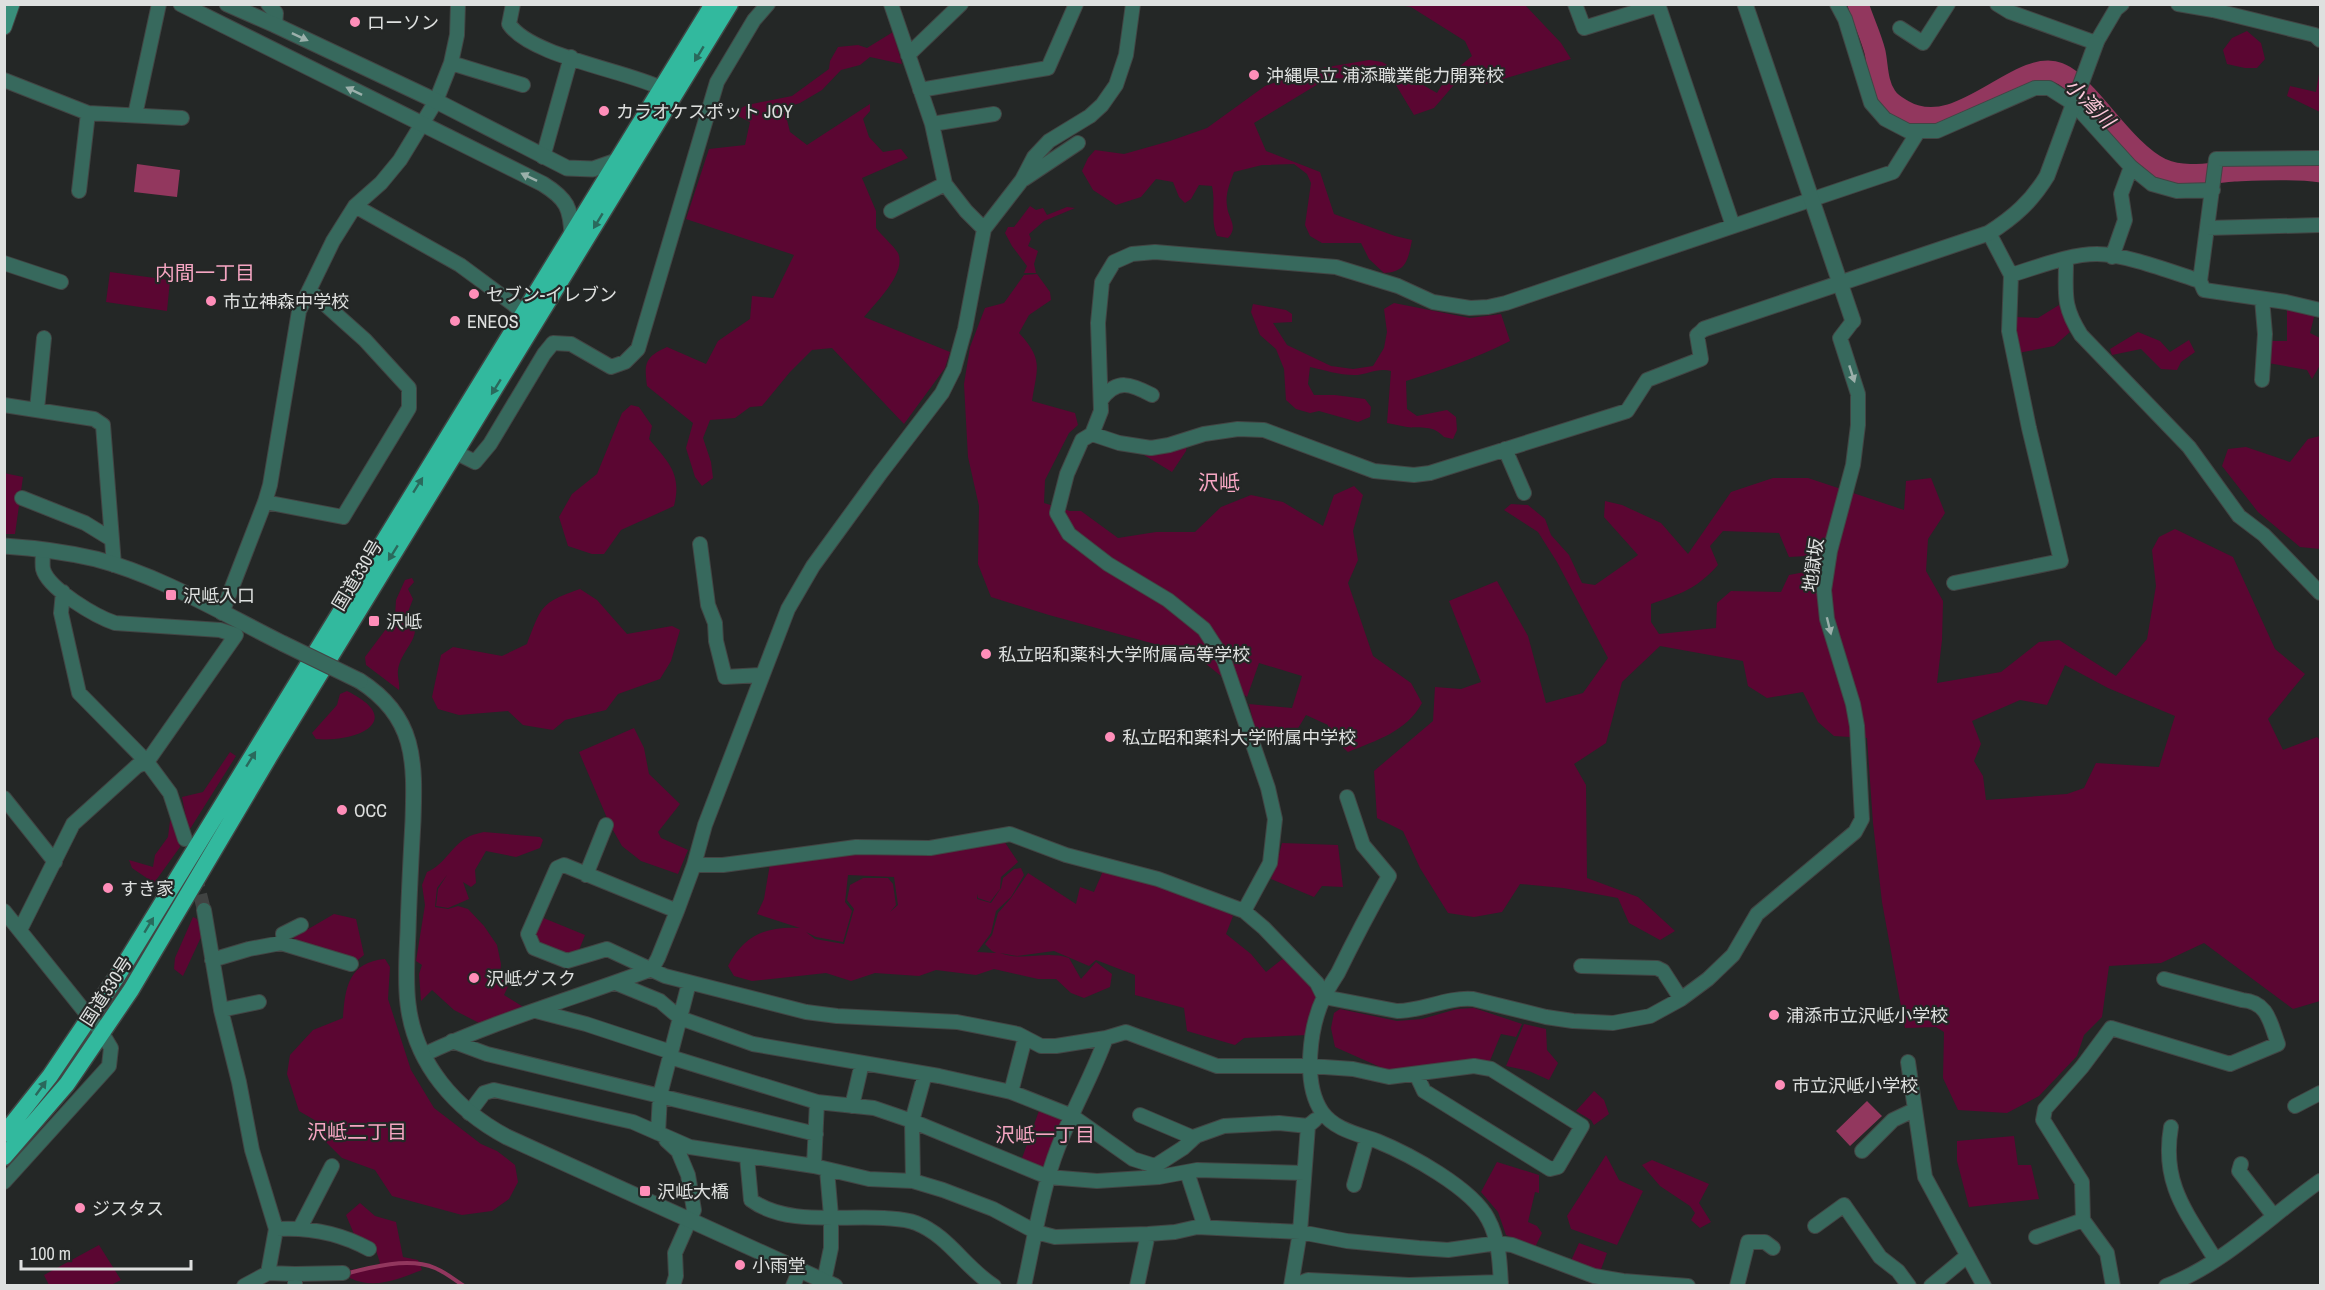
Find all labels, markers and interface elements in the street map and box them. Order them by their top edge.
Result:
place label: ローソン [367,10,439,35]
marker: ローソン [348,15,362,29]
one-way arrow [291,32,308,41]
one-way arrow [694,46,704,63]
place label: 沖縄県立 浦添職業能力開発校 [1266,63,1504,88]
marker: 沖縄県立 浦添職業能力開発校 [1247,68,1261,82]
water label: 小湾川 [2059,72,2122,135]
one-way arrow [346,87,363,96]
place label: カラオケスポット JOY [616,99,793,124]
marker: カラオケスポット JOY [597,104,611,118]
one-way arrow [521,172,538,182]
one-way arrow [593,213,603,230]
district label: 内間一丁目 [155,259,255,286]
place label: セブン-イレブン [486,282,617,307]
marker: セブン-イレブン [467,287,481,301]
place label: 市立神森中学校 [223,289,349,314]
marker: 市立神森中学校 [204,294,218,308]
place label: ENEOS [467,309,519,334]
marker: ENEOS [448,314,462,328]
one-way arrow [1848,365,1857,383]
one-way arrow [490,379,501,395]
district label: 沢岻 [1198,468,1240,497]
one-way arrow [412,477,423,493]
street label: 国道330号 [326,535,388,615]
street label: 地獄坂 [1797,537,1829,593]
one-way arrow [387,545,398,561]
place label: 沢岻入口 [183,583,255,608]
marker: 沢岻入口 [164,588,178,602]
place label: 沢岻 [386,609,422,634]
marker: 沢岻 [367,614,381,628]
one-way arrow [1825,617,1835,636]
place label: 私立昭和薬科大学附属高等学校 [998,642,1250,667]
marker: 私立昭和薬科大学附属高等学校 [979,647,993,661]
place label: 私立昭和薬科大学附属中学校 [1122,725,1356,750]
marker: 私立昭和薬科大学附属中学校 [1103,730,1117,744]
one-way arrow [245,751,256,767]
place label: OCC [354,798,387,823]
marker: OCC [335,803,349,817]
place label: すき家 [120,876,174,901]
marker: すき家 [101,881,115,895]
one-way arrow [143,917,154,933]
street label: 国道330号 [74,951,138,1031]
place label: 沢岻グスク [486,966,576,991]
marker: 沢岻グスク [467,971,481,985]
place label: 浦添市立沢岻小学校 [1786,1003,1948,1028]
marker: 浦添市立沢岻小学校 [1767,1008,1781,1022]
place label: 市立沢岻小学校 [1792,1073,1918,1098]
marker: 市立沢岻小学校 [1773,1078,1787,1092]
one-way arrow [35,1080,47,1096]
district label: 沢岻二丁目 [307,1118,407,1145]
district label: 沢岻一丁目 [995,1121,1095,1148]
place label: 沢岻大橋 [657,1179,729,1204]
marker: 沢岻大橋 [638,1184,652,1198]
place label: ジスタス [92,1196,164,1221]
marker: ジスタス [73,1201,87,1215]
scale bar [21,1233,190,1271]
text: 100 m [30,1241,71,1266]
place label: 小雨堂 [752,1253,806,1278]
marker: 小雨堂 [733,1258,747,1272]

